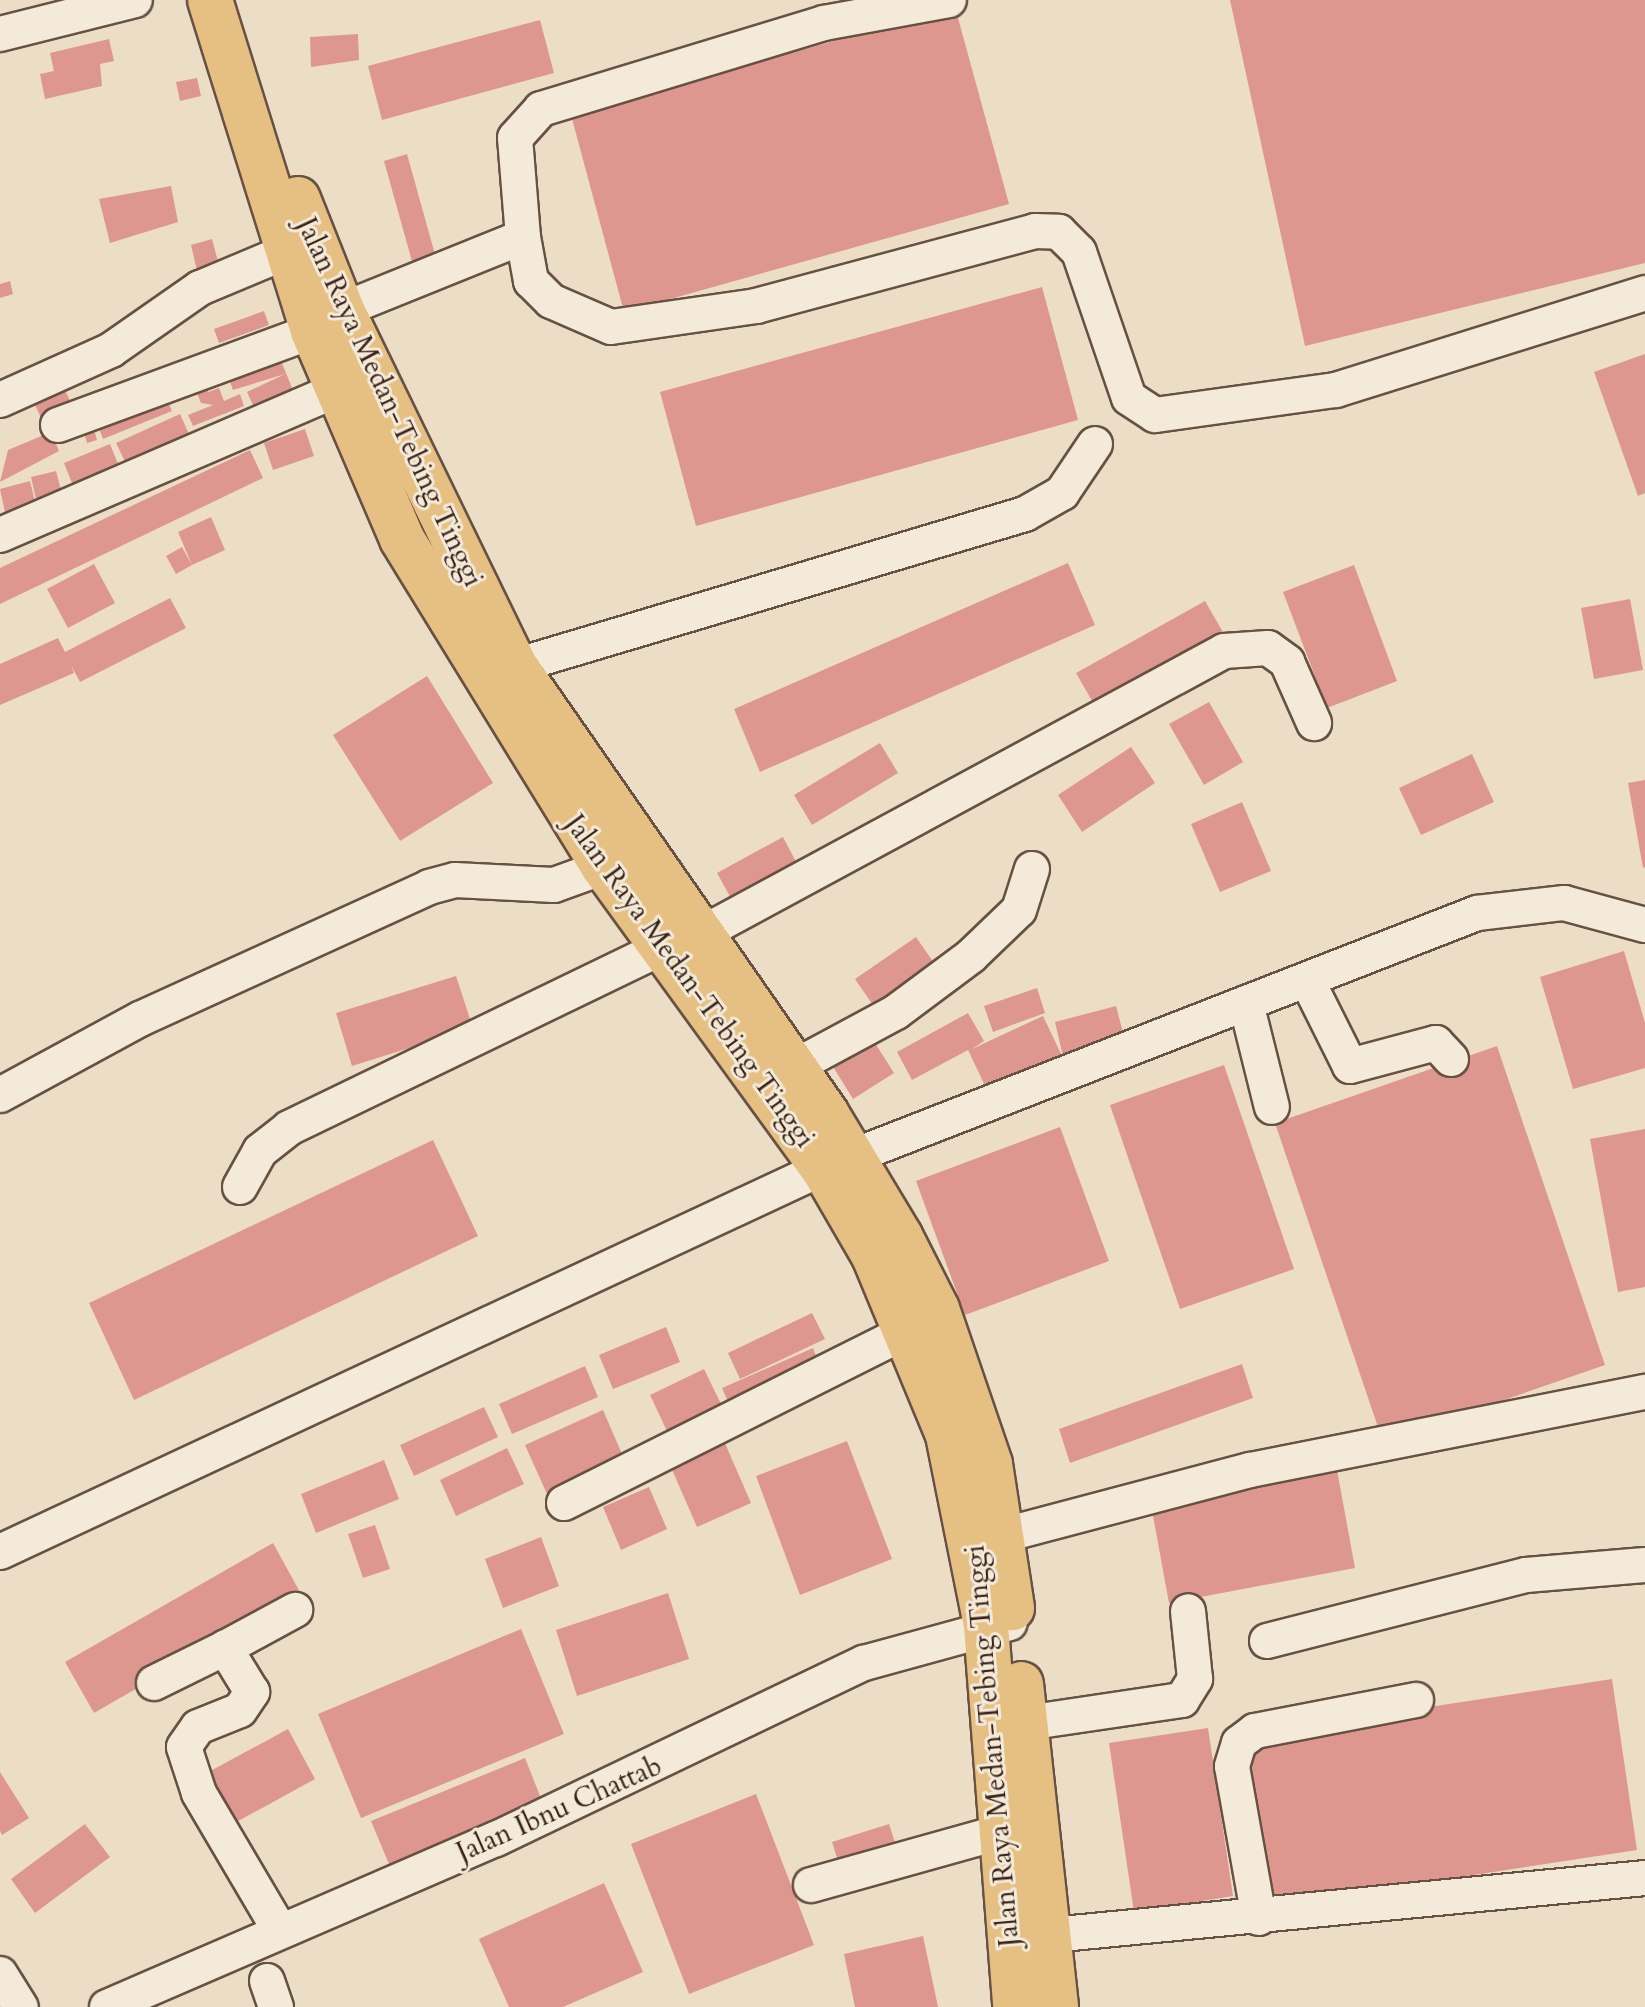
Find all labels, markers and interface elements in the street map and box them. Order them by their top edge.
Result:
street label: Jalan Raya Medan-Tebing Tinggi [290,212,490,592]
street label: Jalan Raya Medan-Tebing Tinggi [558,808,822,1154]
street label: Jalan Raya Medan-Tebing Tinggi [958,1544,1026,1948]
street label: Jalan Ibnu Chattab [451,1749,667,1869]

